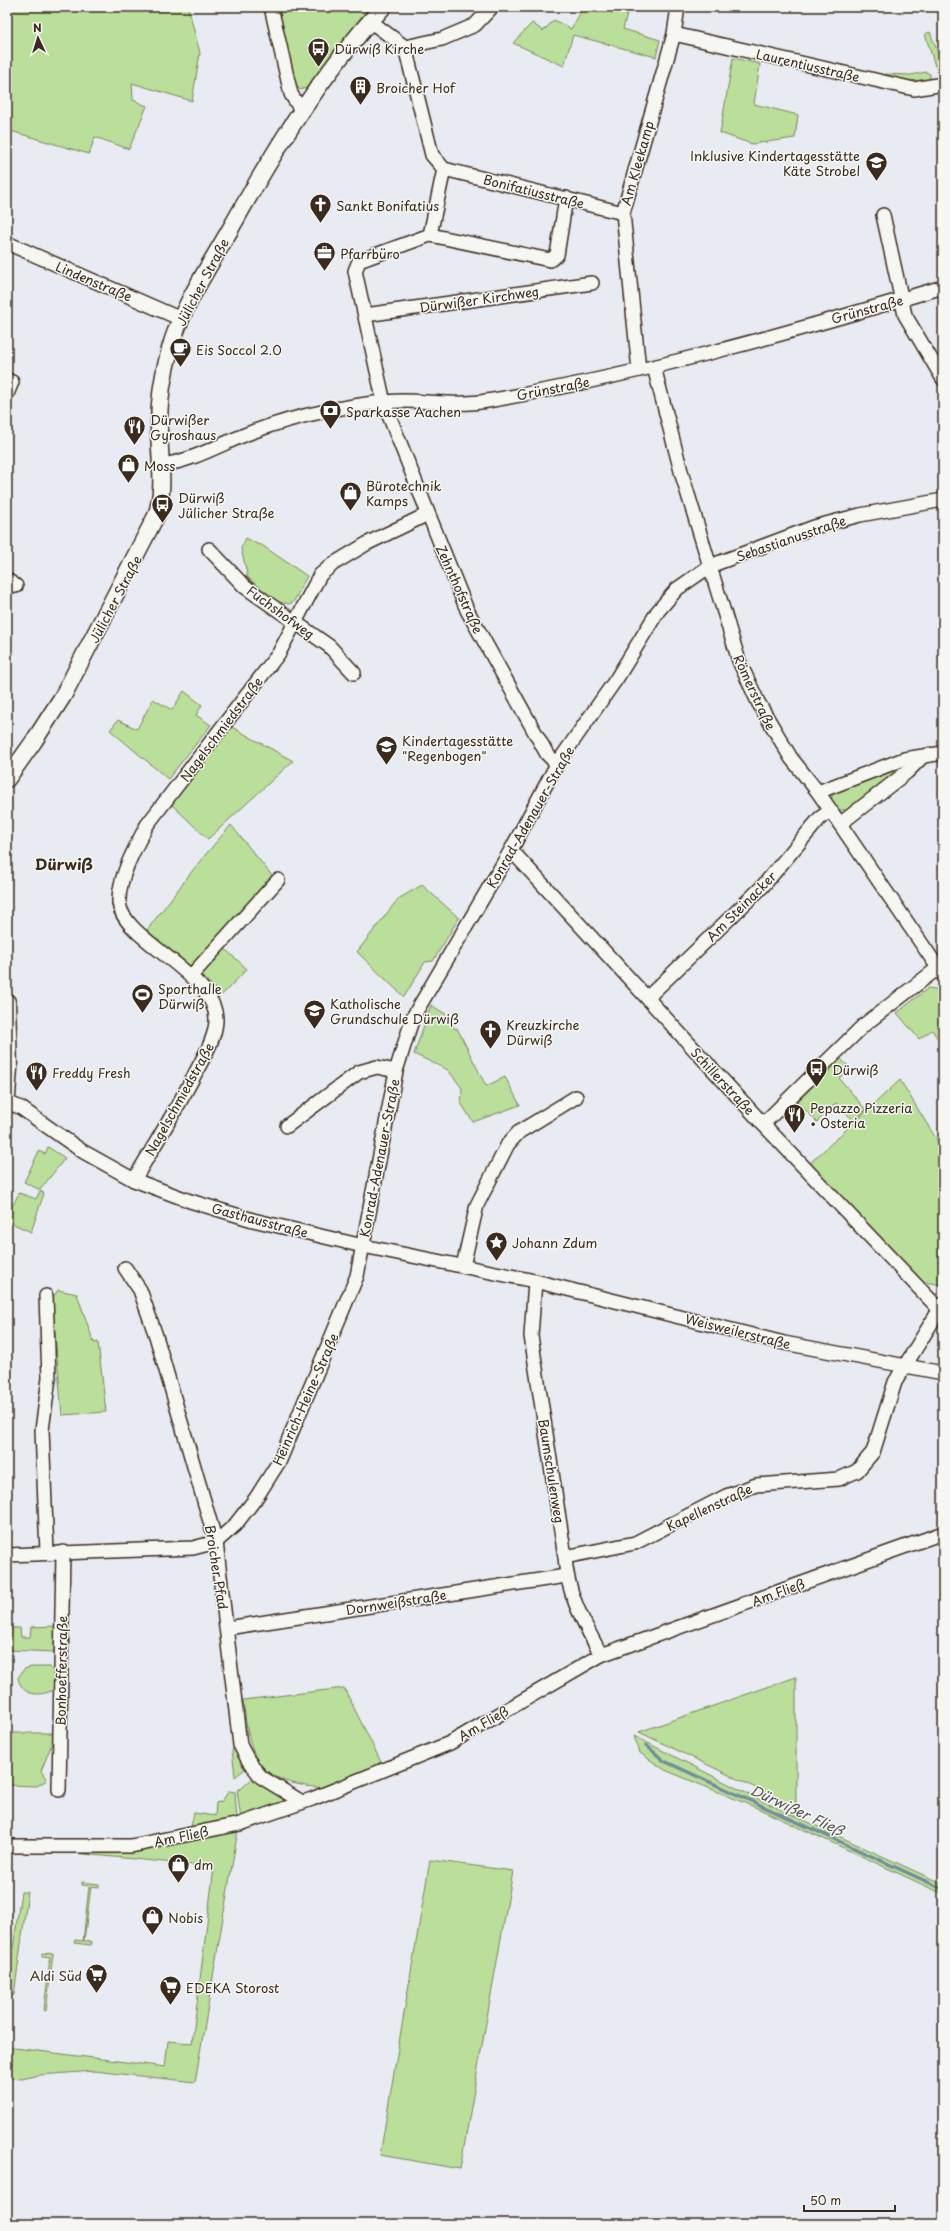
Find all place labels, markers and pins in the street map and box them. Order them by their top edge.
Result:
bus stop icon: Dürwiß Kirche [305,35,331,68]
place label: Dürwiß Kirche [334,39,424,58]
building icon: Broicher Hof [347,74,373,107]
place label: Broicher Hof [376,78,456,97]
place label: Inklusive Kindertagesstätte Käte Strobel [690,146,860,180]
school or university icon: Inklusive Kindertagesstätte Käte Strobel [863,149,889,182]
church icon: Sankt Bonifatius [307,192,333,225]
place label: Sankt Bonifatius [336,196,439,215]
office icon: Pfarrbüro [312,240,338,273]
place label: Pfarrbüro [340,244,400,263]
cafe icon: Eis Soccol 2.0 [167,336,193,369]
place label: Eis Soccol 2.0 [196,340,282,359]
bank icon: Sparkasse Aachen [317,398,343,431]
place label: Sparkasse Aachen [346,402,461,421]
place label: Dürwißer Gyroshaus [150,410,216,444]
restaurant icon: Dürwißer Gyroshaus [122,413,148,446]
shop icon: Moss [116,452,142,485]
place label: Moss [144,456,175,475]
place label: Bürotechnik Kamps [366,476,442,510]
shop icon: Bürotechnik Kamps [338,479,364,512]
place label: Dürwiß Jülicher Straße [178,488,275,522]
bus stop icon: Dürwiß Jülicher Straße [150,491,176,524]
place label: Kindertagesstätte "Regenbogen" [402,731,513,765]
school or university icon: Kindertagesstätte "Regenbogen" [374,734,400,767]
place label: Sporthalle Dürwiß [158,979,222,1013]
sports icon: Sporthalle Dürwiß [130,982,156,1015]
place label: Katholische Grundschule Dürwiß [330,994,459,1028]
school or university icon: Katholische Grundschule Dürwiß [301,997,327,1030]
place label: Kreuzkirche Dürwiß [506,1015,579,1049]
church icon: Kreuzkirche Dürwiß [477,1018,503,1051]
bus stop icon: Dürwiß [804,1056,830,1089]
restaurant icon: Freddy Fresh [23,1059,49,1092]
place label: Dürwiß [832,1060,879,1079]
place label: Freddy Fresh [52,1063,131,1082]
place label: Pepazzo Pizzeria • Osteria [810,1098,913,1132]
restaurant icon: Pepazzo Pizzeria • Osteria [782,1101,808,1134]
place icon: Johann Zdum [483,1229,509,1262]
place label: Johann Zdum [512,1233,597,1252]
shop icon: dm [166,1851,192,1884]
place label: dm [194,1855,213,1874]
shop icon: Nobis [139,1904,165,1937]
place label: Nobis [168,1908,203,1927]
supermarket icon: Aldi Süd [84,1962,110,1995]
place label: Aldi Süd [30,1966,82,1985]
supermarket icon: EDEKA Storost [157,1974,183,2007]
place label: EDEKA Storost [186,1978,279,1997]

